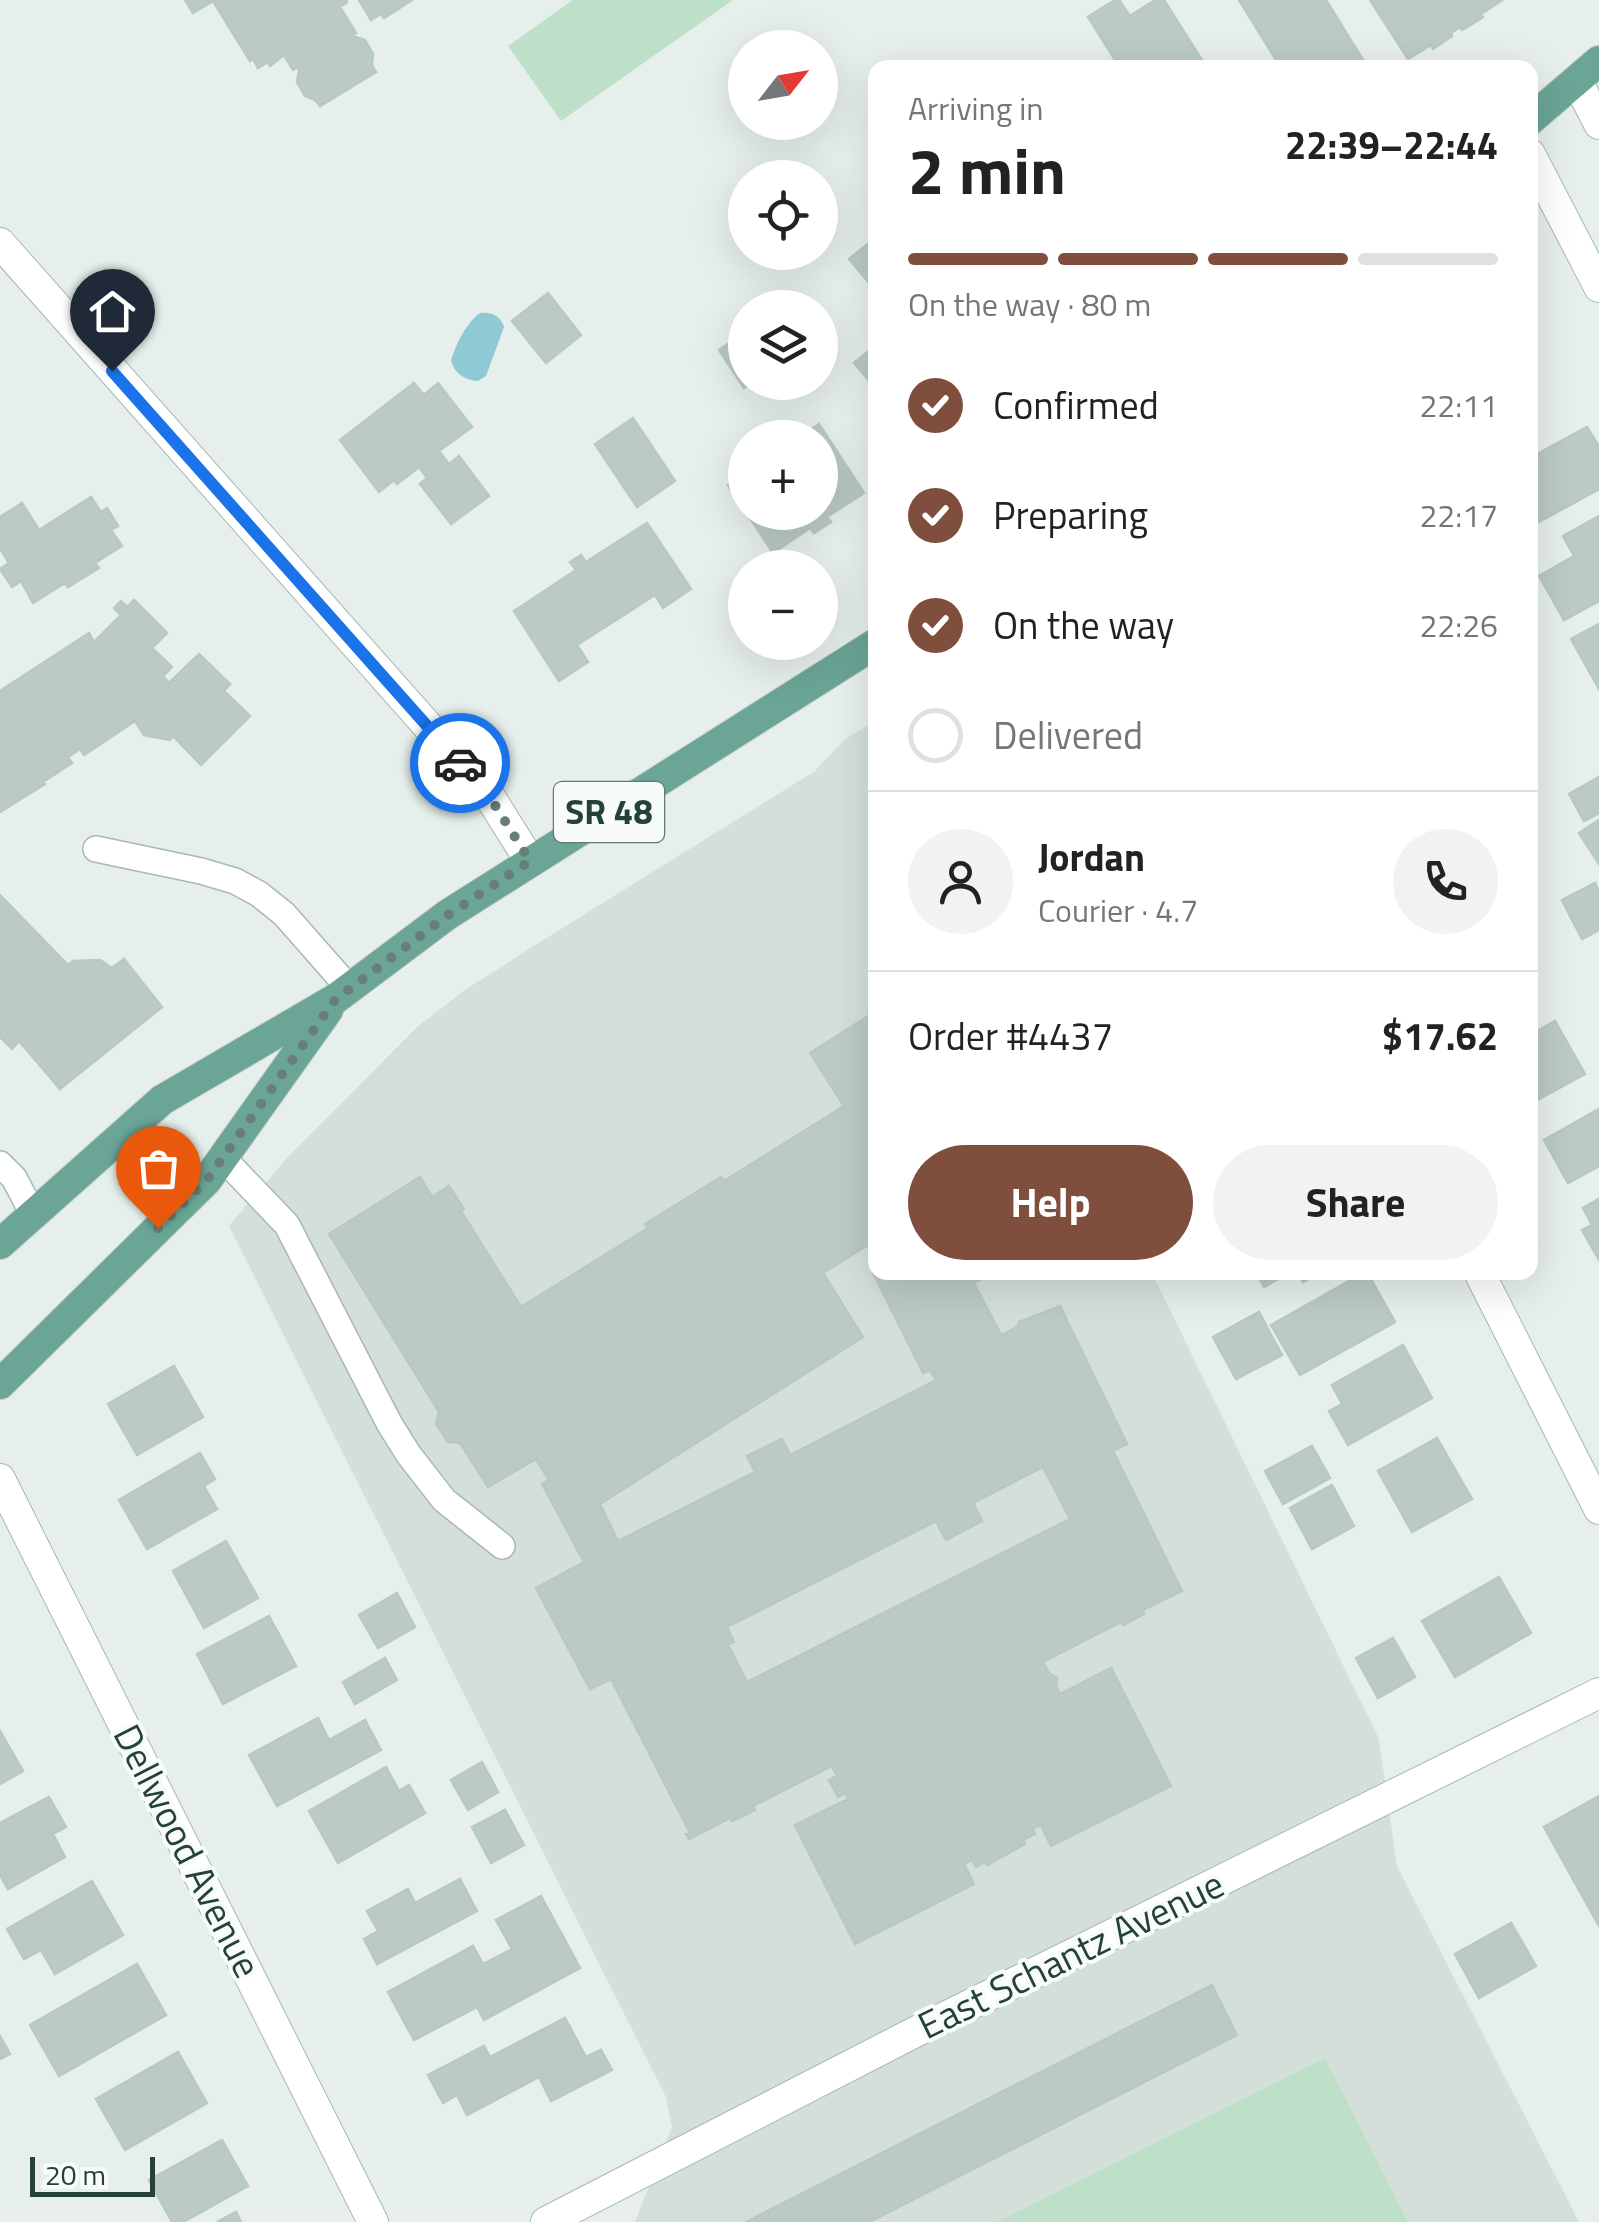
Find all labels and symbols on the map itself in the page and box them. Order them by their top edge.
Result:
north arrow [728,30,838,140]
pin [70,269,155,372]
courier [410,713,510,813]
road number: SR 48 [554,782,664,842]
pin [116,1126,201,1229]
street label: Dellwood Avenue [99,1714,277,1987]
street label: East Schantz Avenue [908,1855,1233,2053]
scale bar [30,2152,155,2196]

